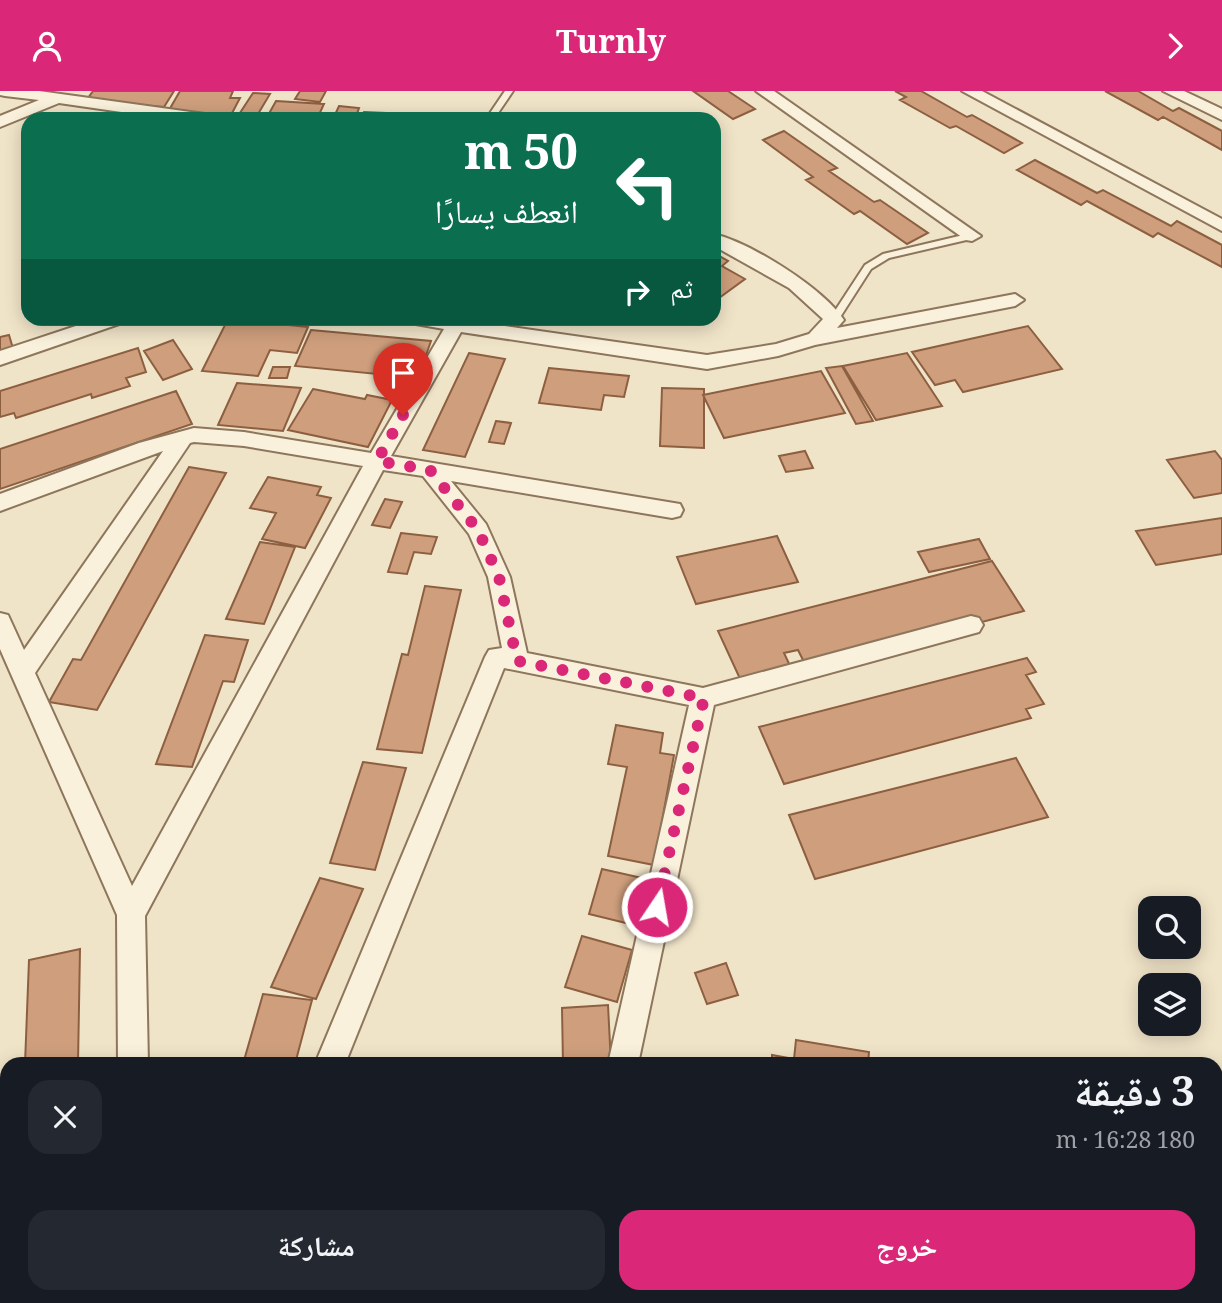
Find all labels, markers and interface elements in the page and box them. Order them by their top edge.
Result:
text: Turnly [556,19,666,73]
icon: person [28,27,66,65]
icon: forward [1156,27,1194,65]
text: 50 m [464,117,578,200]
icon: left [602,140,693,231]
text: انعطف يسارًا [435,189,578,243]
text: ثم [670,270,693,314]
icon: right [618,273,656,311]
pin [373,343,433,415]
icon: arrive [384,354,422,392]
position arrow [620,870,694,944]
map controls [1138,896,1201,1036]
button: search [1138,896,1201,959]
button: layers [1138,973,1201,1036]
text: 3 دقيقة [1074,1061,1195,1133]
button: close [28,1080,102,1154]
text: 180 m · 16:28 [1056,1123,1195,1163]
button: مشاركة [28,1210,605,1290]
button: خروج [619,1210,1195,1290]

